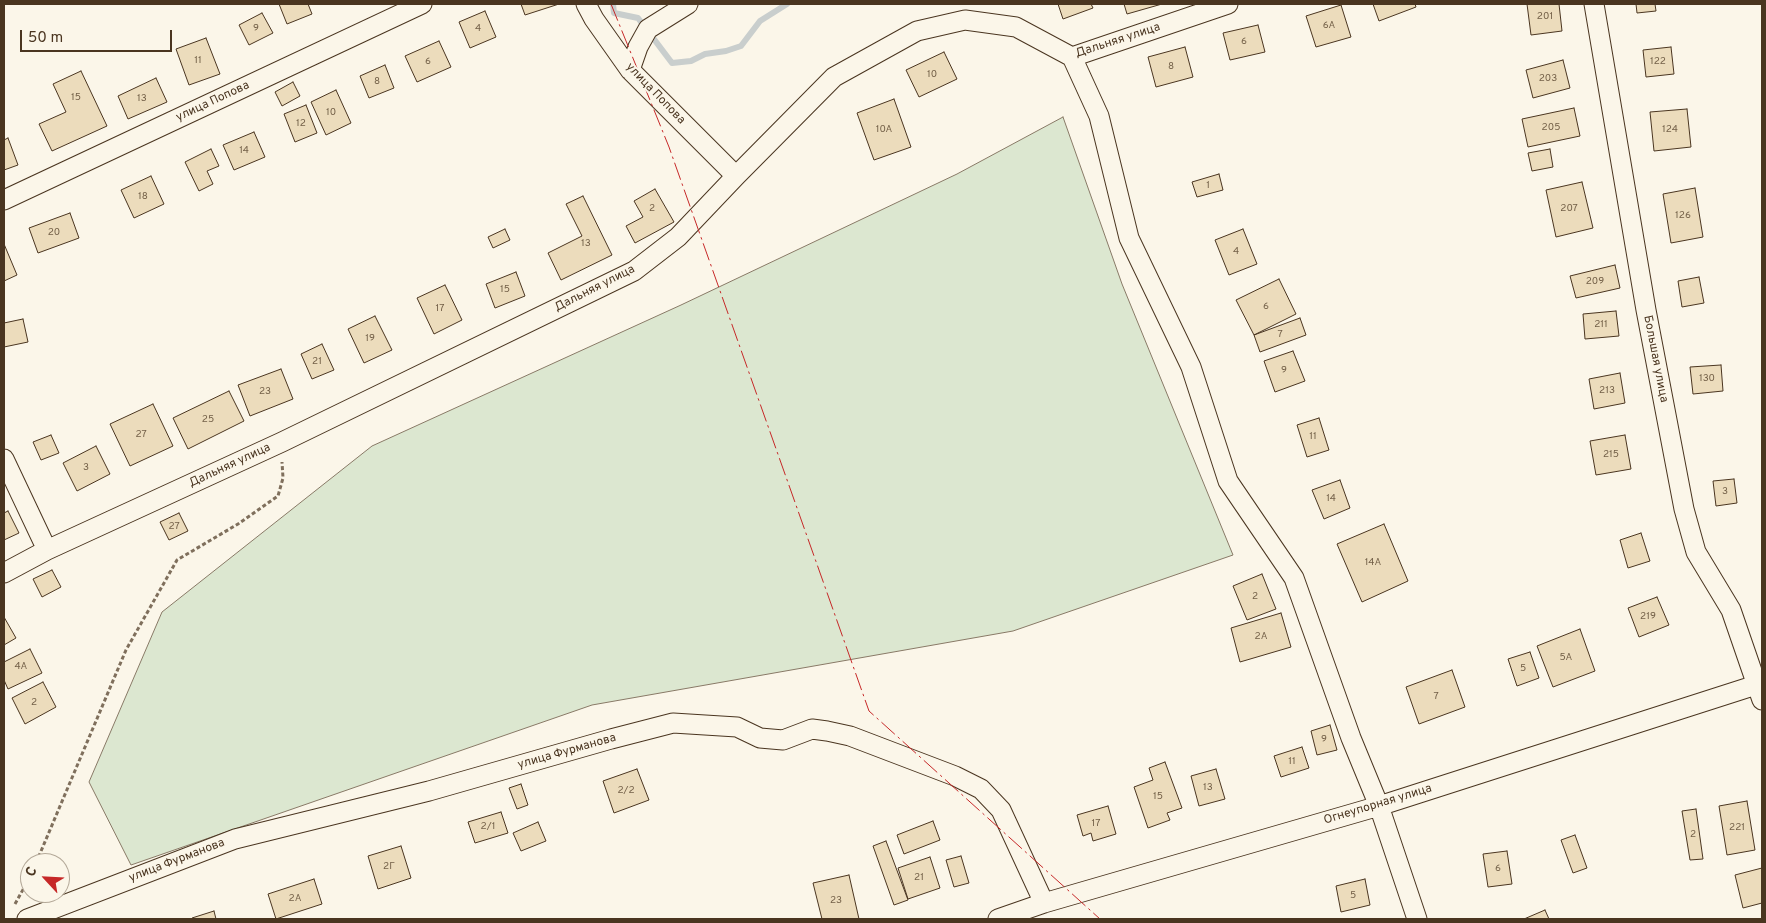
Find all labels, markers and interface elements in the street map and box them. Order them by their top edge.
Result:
house number: 201 [1537,11,1553,23]
scale bar [22,20,175,52]
house number: 6А [1323,20,1335,32]
street label: Дальняя улица [1074,21,1162,61]
house number: 9 [253,23,259,35]
house number: 4 [475,23,481,35]
text: 50 m [28,29,63,48]
house number: 6 [1241,36,1247,48]
house number: 11 [194,55,202,67]
house number: 6 [425,56,431,68]
house number: 122 [1650,56,1666,68]
street label: улица Попова [622,60,688,128]
house number: 8 [1168,61,1174,73]
house number: 10 [927,69,937,81]
house number: 203 [1539,73,1557,85]
house number: 8 [374,76,380,88]
street label: улица Попова [174,79,252,125]
house number: 15 [71,92,81,104]
house number: 13 [137,93,147,105]
house number: 10 [326,107,336,119]
house number: 12 [296,118,306,130]
house number: 205 [1542,122,1560,134]
house number: 10А [876,124,892,136]
house number: 124 [1662,124,1678,136]
house number: 14 [239,145,249,157]
house number: 1 [1206,180,1210,192]
house number: 18 [138,191,148,203]
house number: 2 [649,203,655,215]
house number: 207 [1560,203,1578,215]
house number: 126 [1675,210,1691,222]
house number: 20 [48,227,60,239]
house number: 13 [581,238,591,250]
house number: 4 [1233,246,1239,258]
street label: Дальняя улица [552,263,638,315]
house number: 209 [1586,276,1604,288]
house number: 15 [500,284,510,296]
house number: 6 [1263,301,1269,313]
house number: 17 [436,303,444,315]
street label: Большая улица [1639,314,1671,404]
house number: 211 [1594,319,1608,331]
house number: 7 [1277,329,1283,341]
house number: 19 [365,333,375,345]
house number: 21 [312,356,322,368]
house number: 9 [1281,365,1287,377]
house number: 130 [1699,373,1715,385]
house number: 213 [1599,385,1615,397]
house number: 23 [259,386,271,398]
house number: 25 [202,414,214,426]
house number: 27 [135,429,147,441]
house number: 11 [1309,431,1317,443]
street label: Дальняя улица [187,441,273,491]
house number: 215 [1603,449,1619,461]
house number: 3 [83,462,89,474]
house number: 3 [1722,486,1728,498]
house number: 14 [1326,493,1336,505]
house number: 27 [168,521,180,533]
house number: 14А [1365,557,1381,569]
house number: 2 [1252,591,1258,603]
house number: 219 [1640,611,1656,623]
house number: 2А [1255,631,1267,643]
house number: 5А [1560,652,1572,664]
house number: 4А [15,661,27,673]
house number: 5 [1520,663,1526,675]
house number: 7 [1433,691,1439,703]
house number: 2 [31,697,37,709]
street label: улица Фурманова [516,731,618,773]
house number: 9 [1321,734,1327,746]
house number: 11 [1288,756,1296,768]
house number: 13 [1203,782,1213,794]
street label: Огнеупорная улица [1322,782,1434,828]
house number: 2/2 [617,785,635,797]
house number: 15 [1153,791,1163,803]
house number: 17 [1092,818,1100,830]
house number: 2/1 [481,821,495,833]
house number: 221 [1729,822,1745,834]
house number: 2 [1690,829,1696,841]
street label: улица Фурманова [127,836,227,886]
north arrow [20,853,70,903]
house number: 2Г [383,861,395,873]
house number: 6 [1495,863,1501,875]
text: С [22,864,41,880]
house number: 21 [914,872,924,884]
house number: 5 [1350,890,1356,902]
house number: 2А [289,893,301,905]
house number: 23 [830,895,842,907]

